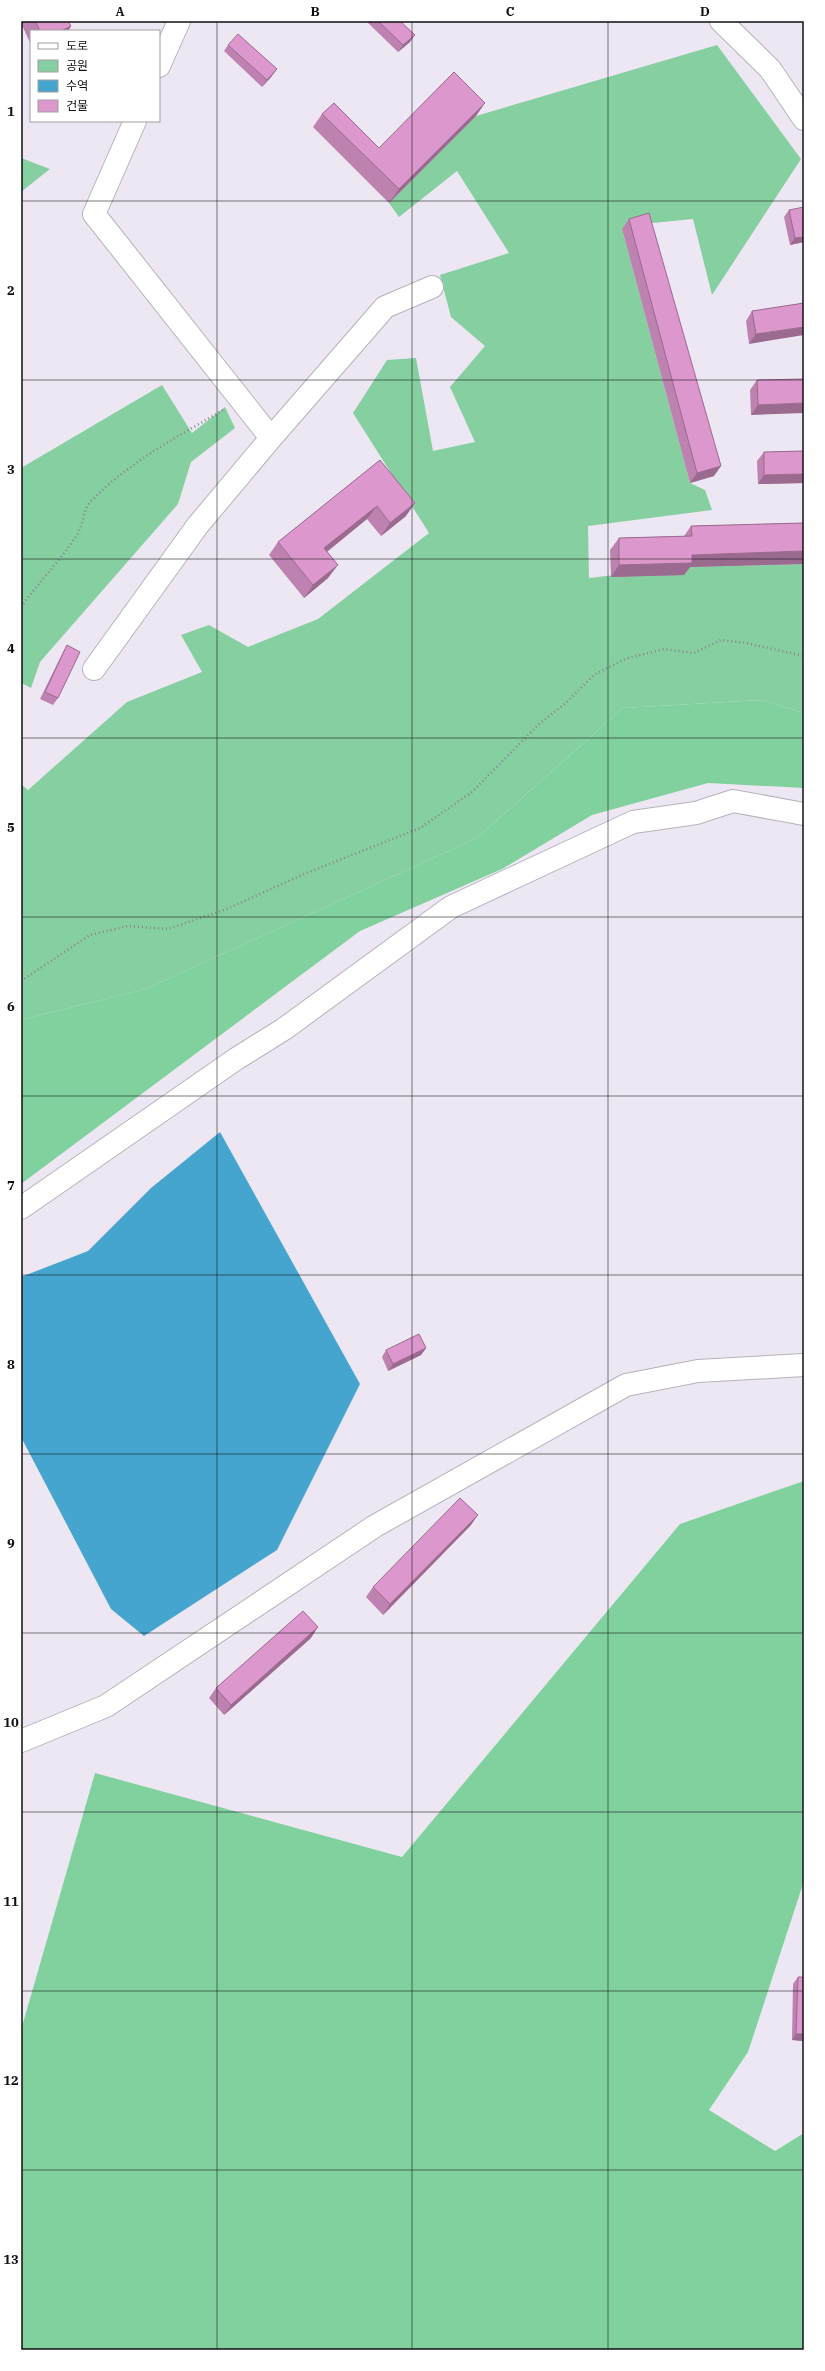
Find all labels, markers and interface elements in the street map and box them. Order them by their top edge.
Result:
text: A [115,3,125,20]
text: B [310,3,320,20]
text: C [506,3,515,20]
text: D [700,3,710,20]
legend [30,30,160,122]
text: 도로 [66,38,88,53]
text: 공원 [66,58,88,73]
text: 수역 [66,78,88,93]
text: 건물 [66,98,88,113]
text: 1 [7,103,15,120]
text: 2 [7,282,15,299]
text: 3 [7,461,15,478]
text: 4 [7,640,15,657]
text: 5 [7,819,15,836]
text: 6 [7,998,15,1015]
text: 7 [7,1177,15,1194]
text: 8 [7,1356,15,1373]
text: 9 [7,1535,15,1552]
text: 10 [3,1714,19,1731]
text: 11 [3,1893,19,1910]
text: 12 [3,2072,19,2089]
text: 13 [3,2251,19,2268]

